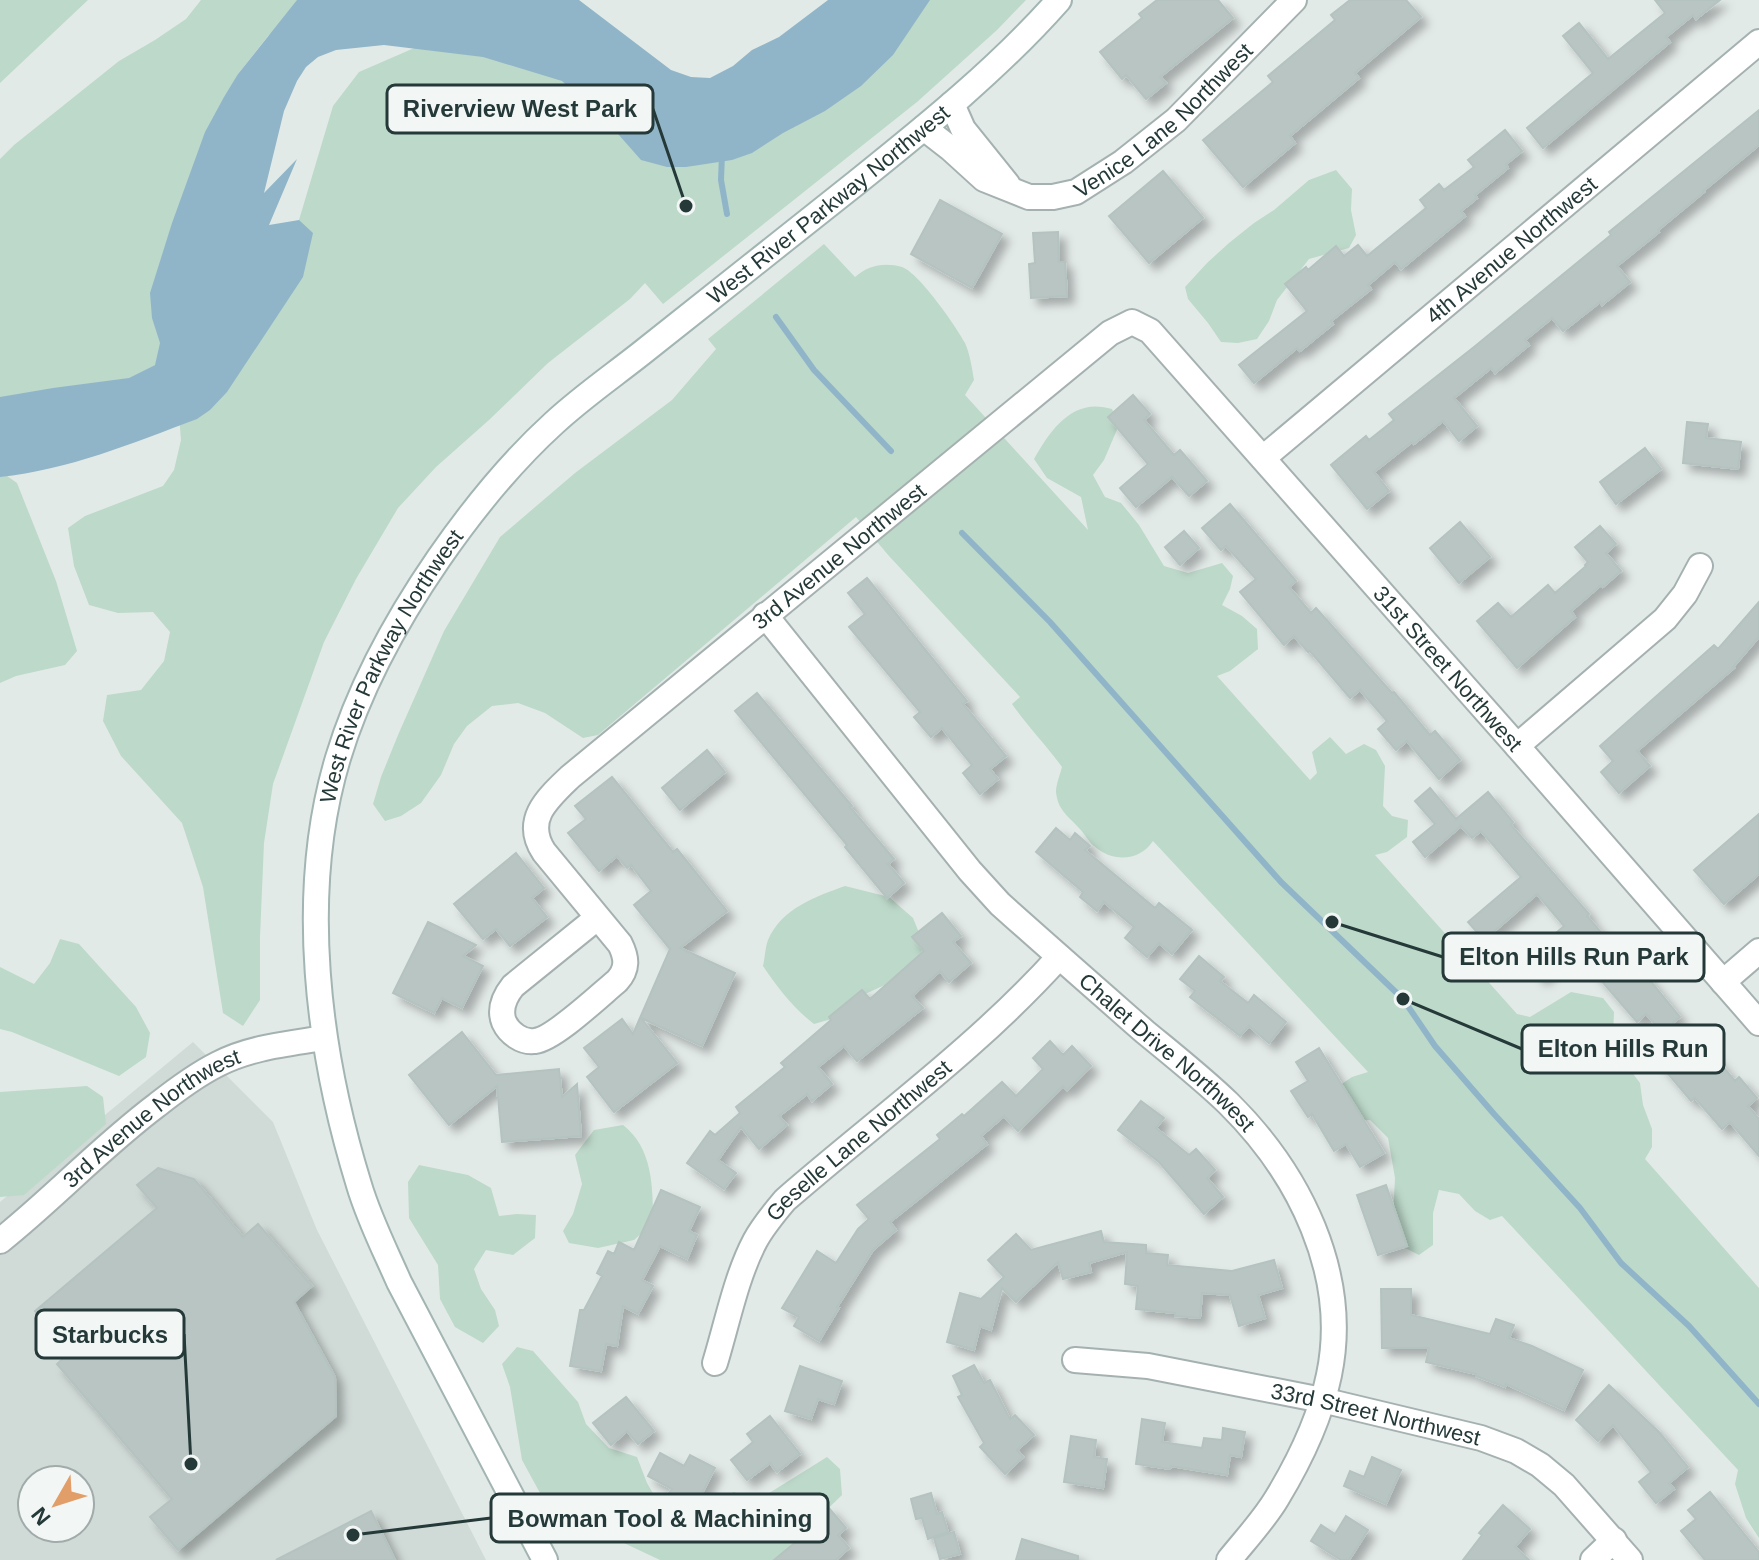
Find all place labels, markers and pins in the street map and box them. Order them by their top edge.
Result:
callout: Riverview West Park [387,85,653,133]
callout: Elton Hills Run Park [1443,933,1704,981]
callout: Elton Hills Run [1522,1025,1724,1073]
callout: Starbucks [36,1310,184,1358]
callout: Bowman Tool & Machining [491,1494,828,1542]

